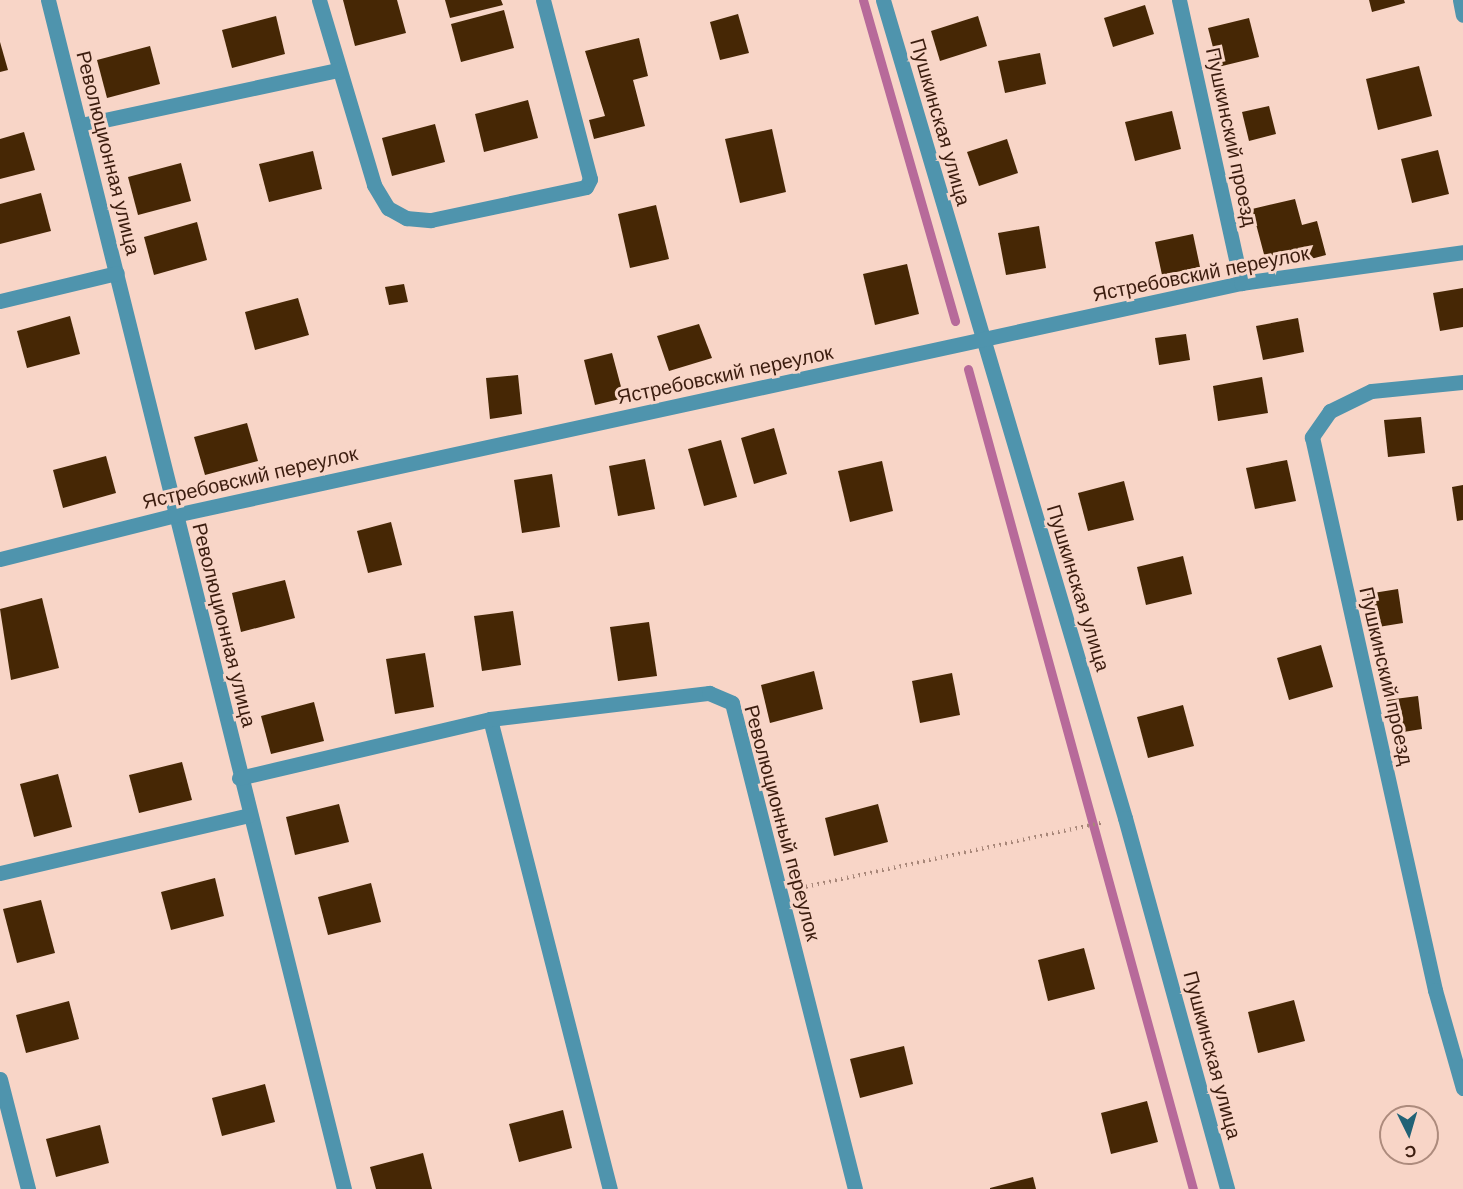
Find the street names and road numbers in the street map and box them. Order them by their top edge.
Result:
street label: Пушкинская улица [905,36,975,208]
street label: Пушкинский проезд [1200,46,1262,228]
street label: Революционная улица [71,48,145,258]
street label: Ястребовский переулок [1091,241,1311,307]
street label: Ястребовский переулок [615,340,835,410]
street label: Ястребовский переулок [140,442,360,514]
street label: Пушкинская улица [1041,502,1115,674]
street label: Революционная улица [187,520,261,730]
street label: Пушкинский проезд [1354,585,1418,767]
street label: Революционный переулок [739,702,825,944]
street label: Пушкинская улица [1178,968,1246,1142]

